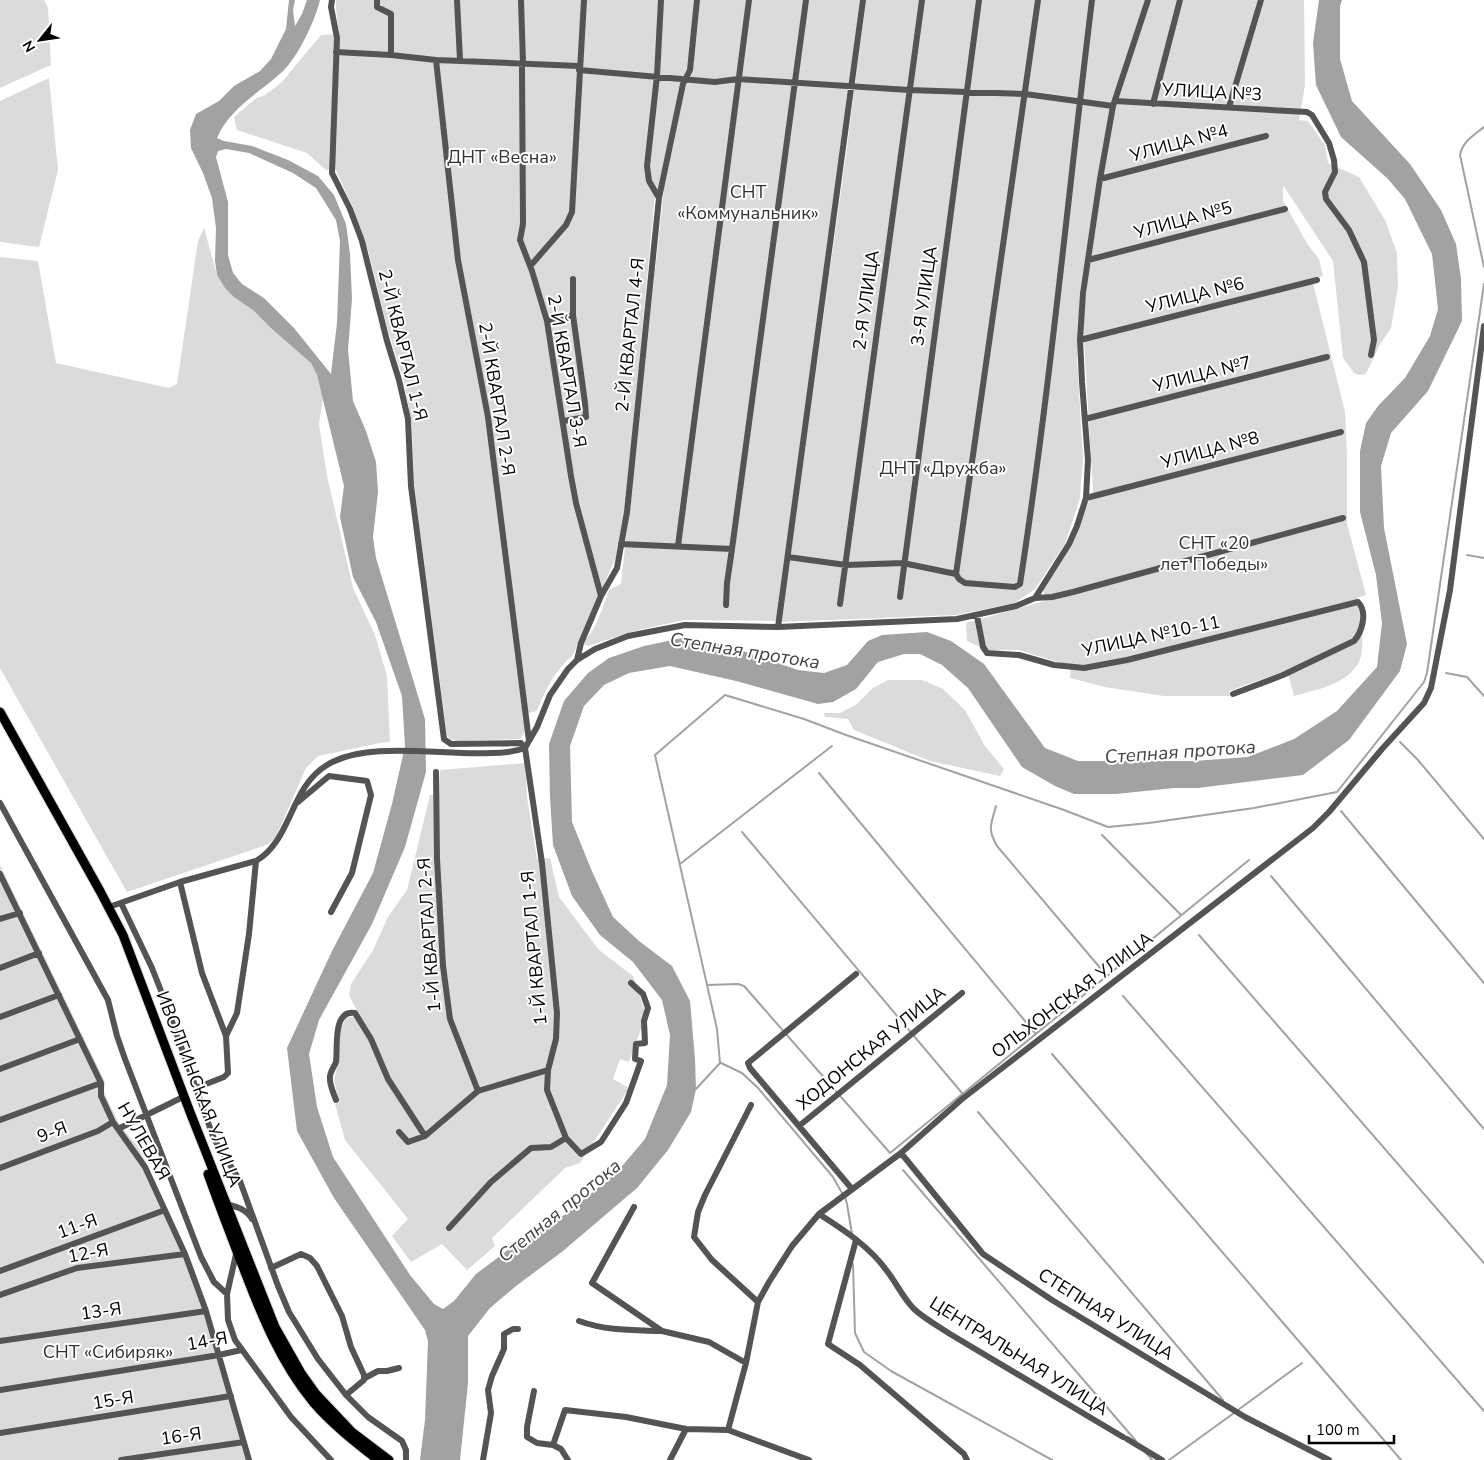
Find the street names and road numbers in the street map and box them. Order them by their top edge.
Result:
street label: УЛИЦА №3 [1160,77,1263,107]
street label: УЛИЦА №4 [1126,118,1231,168]
street label: УЛИЦА №5 [1130,195,1235,245]
street label: 3-Я УЛИЦА [905,244,943,348]
street label: 2-Я УЛИЦА [847,248,885,352]
street label: 2-Й КВАРТАЛ 4-Я [610,257,650,413]
street label: 2-Й КВАРТАЛ 1-Я [373,267,433,423]
street label: УЛИЦА №6 [1142,271,1247,319]
street label: 2-Й КВАРТАЛ 3-Я [542,293,592,449]
street label: 2-Й КВАРТАЛ 2-Я [473,321,521,477]
street label: УЛИЦА №7 [1149,350,1254,398]
street label: УЛИЦА №8 [1157,425,1262,475]
street label: УЛИЦА №10-11 [1079,610,1222,663]
street label: 1-Й КВАРТАЛ 2-Я [412,857,446,1013]
street label: 1-Й КВАРТАЛ 1-Я [515,870,553,1026]
street label: ОЛЬХОНСКАЯ УЛИЦА [986,926,1158,1064]
street label: ХОДОНСКАЯ УЛИЦА [792,980,950,1116]
street label: ИВОЛГИНСКАЯ УЛИЦА [151,988,247,1190]
street label: НУЛЕВАЯ [112,1098,176,1184]
street label: 9-Я [33,1115,71,1149]
street label: 11-Я [53,1208,101,1244]
street label: 12-Я [65,1237,111,1269]
street label: СТЕПНАЯ УЛИЦА [1033,1262,1179,1366]
street label: ЦЕНТРАЛЬНАЯ УЛИЦА [925,1291,1113,1421]
street label: 13-Я [79,1296,123,1326]
street label: 14-Я [185,1326,229,1356]
street label: 15-Я [91,1385,135,1415]
street label: 16-Я [159,1421,203,1451]

